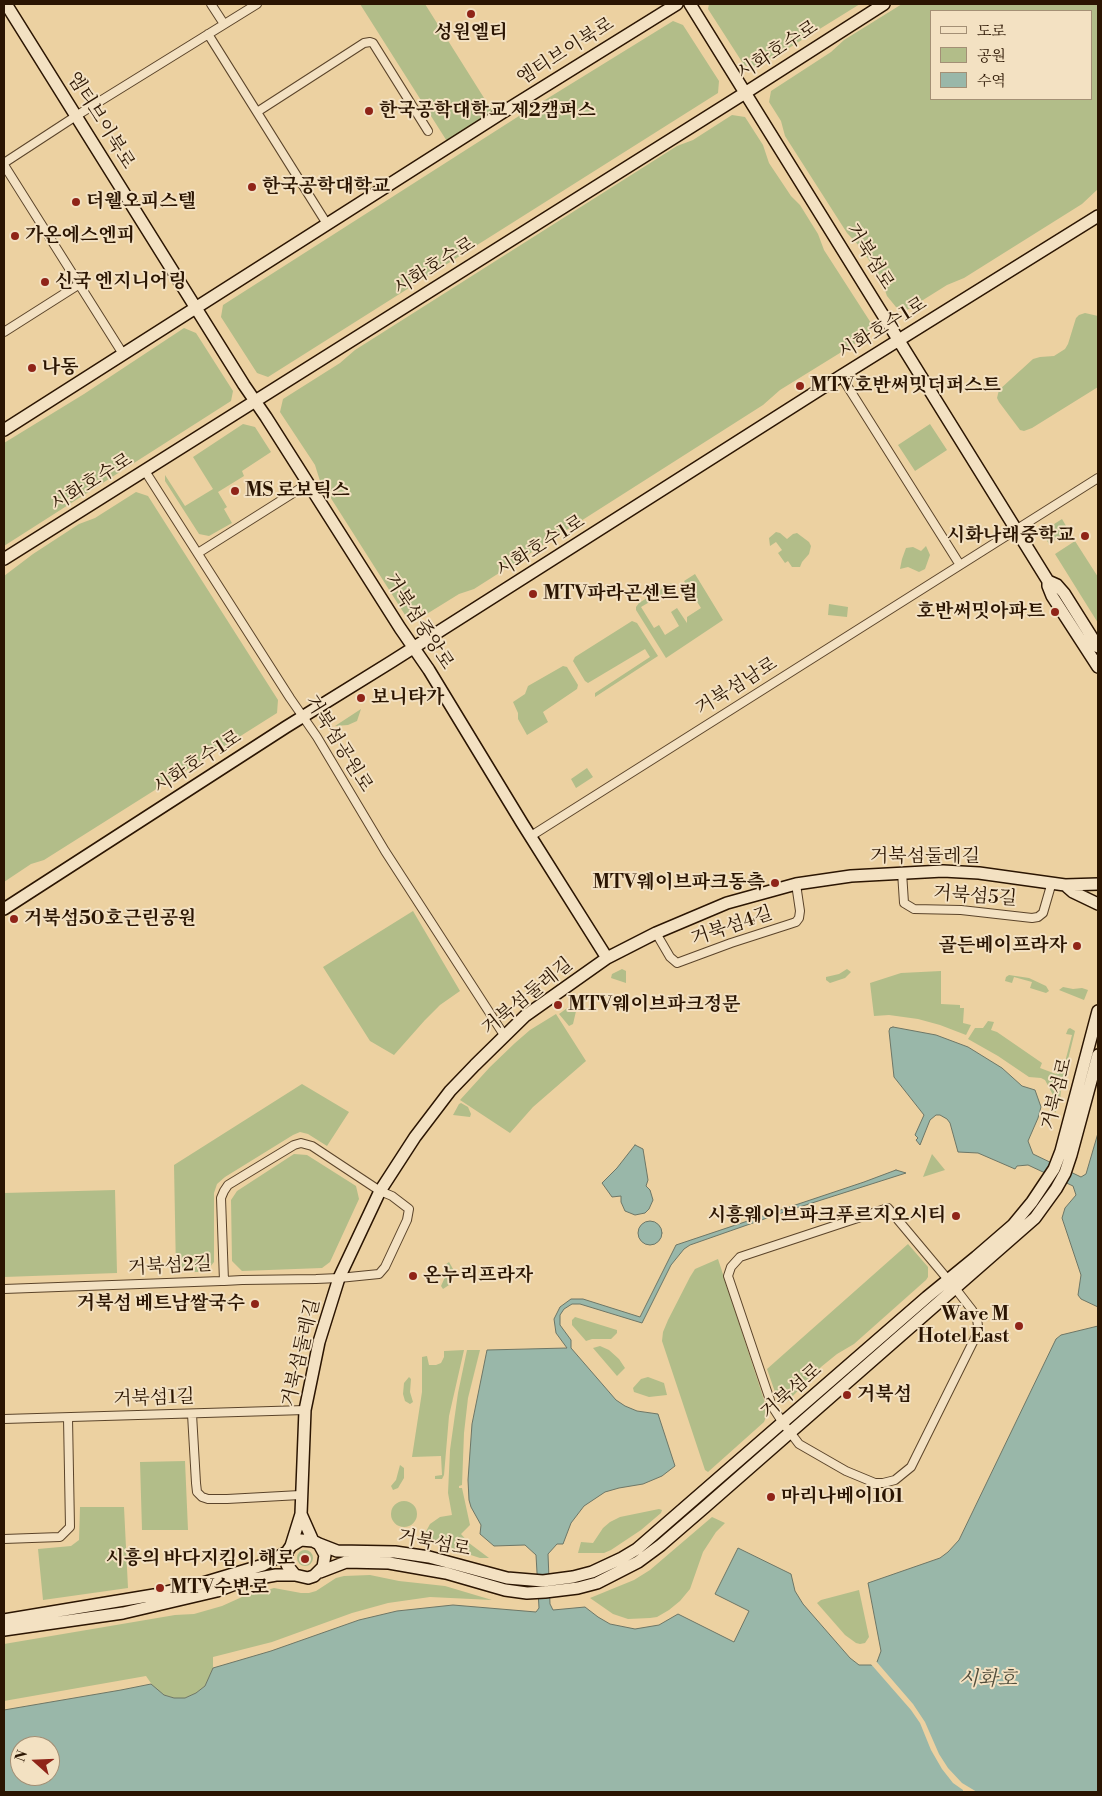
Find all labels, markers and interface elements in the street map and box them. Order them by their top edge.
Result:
marker: 성원엘티 [465,8,477,20]
legend [930,10,1092,100]
street label: 엠티브이북로 [513,13,619,91]
street label: 시화호수로 [733,16,823,86]
place label: 성원엘티 [434,22,508,44]
text: 도로 [977,22,1006,41]
text: 공원 [977,47,1006,66]
street label: 엠티브이북로 [61,68,139,174]
text: 수역 [977,72,1006,91]
place label: 한국공학대학교 제2캠퍼스 [379,100,596,122]
marker: 한국공학대학교 제2캠퍼스 [363,105,375,117]
place label: 한국공학대학교 [262,176,390,198]
marker: 한국공학대학교 [246,181,258,193]
place label: 더웰오피스텔 [86,191,196,213]
marker: 더웰오피스텔 [70,196,82,208]
street label: 거북섬로 [840,220,898,294]
place label: 가온에스엔피 [25,225,135,247]
marker: 가온에스엔피 [9,230,21,242]
street label: 시화호수로 [390,233,480,301]
place label: 신국 엔지니어링 [55,271,187,293]
marker: 신국 엔지니어링 [39,276,51,288]
street label: 시화호수1로 [835,293,931,365]
place label: 나동 [42,357,79,379]
marker: 나동 [26,362,38,374]
place label: MTV호반써밋더퍼스트 [810,375,1001,397]
marker: MTV호반써밋더퍼스트 [794,380,806,392]
street label: 시화호수로 [47,449,137,517]
place label: MS 로보틱스 [245,480,350,502]
marker: MS 로보틱스 [229,485,241,497]
street label: 시화호수1로 [493,511,589,583]
place label: 시화나래중학교 [947,525,1075,547]
marker: 시화나래중학교 [1079,530,1091,542]
street label: 거북섬중앙로 [378,570,458,674]
place label: MTV파라곤센트럴 [543,583,697,605]
marker: MTV파라곤센트럴 [527,588,539,600]
place label: 호반써밋아파트 [917,601,1045,623]
marker: 호반써밋아파트 [1049,606,1061,618]
street label: 거북섬남로 [692,653,782,721]
place label: 보니타가 [371,687,444,709]
street label: 거북섬공원로 [299,691,377,797]
marker: 보니타가 [355,692,367,704]
street label: 시화호수1로 [150,726,246,800]
street label: 거북섬둘레길 [870,846,980,868]
place label: MTV웨이브파크동측 [592,872,765,894]
marker: MTV웨이브파크동측 [769,877,781,889]
street label: 거북섬5길 [932,883,1018,911]
street label: 거북섬4길 [688,902,776,952]
place label: 거북섬50호근린공원 [24,908,196,930]
marker: 거북섬50호근린공원 [8,913,20,925]
place label: 골든베이프라자 [939,935,1067,957]
marker: 골든베이프라자 [1071,940,1083,952]
street label: 거북섬둘레길 [478,953,578,1041]
place label: MTV웨이브파크정문 [568,994,741,1016]
marker: MTV웨이브파크정문 [552,999,564,1011]
street label: 거북섬로 [1038,1056,1078,1132]
place label: 시흥웨이브파크푸르지오시티 [707,1205,946,1227]
marker: 시흥웨이브파크푸르지오시티 [950,1210,962,1222]
street label: 거북섬2길 [127,1253,213,1281]
place label: 온누리프라자 [423,1265,533,1287]
marker: 온누리프라자 [407,1270,419,1282]
place label: 거북섬 베트남쌀국수 [77,1293,245,1315]
street label: 거북섬둘레길 [279,1297,325,1409]
marker: 거북섬 베트남쌀국수 [249,1298,261,1310]
place label: Wave M Hotel East [917,1304,1009,1348]
marker: Wave M Hotel East [1013,1320,1025,1332]
street label: 거북섬로 [757,1359,827,1425]
place label: 거북섬 [857,1384,912,1406]
street label: 거북섬1길 [113,1386,195,1412]
marker: 거북섬 [841,1389,853,1401]
place label: 마리나베이101 [781,1486,904,1508]
marker: 마리나베이101 [765,1491,777,1503]
street label: 거북섬로 [396,1526,472,1562]
place label: 시흥의 바다지킴이 해로 [105,1548,295,1570]
marker: 시흥의 바다지킴이 해로 [299,1553,311,1565]
place label: MTV수변로 [170,1577,269,1599]
marker: MTV수변로 [154,1582,166,1594]
water label: 시화호 [959,1668,1017,1692]
north arrow [10,1736,60,1786]
text: N [11,1748,32,1765]

